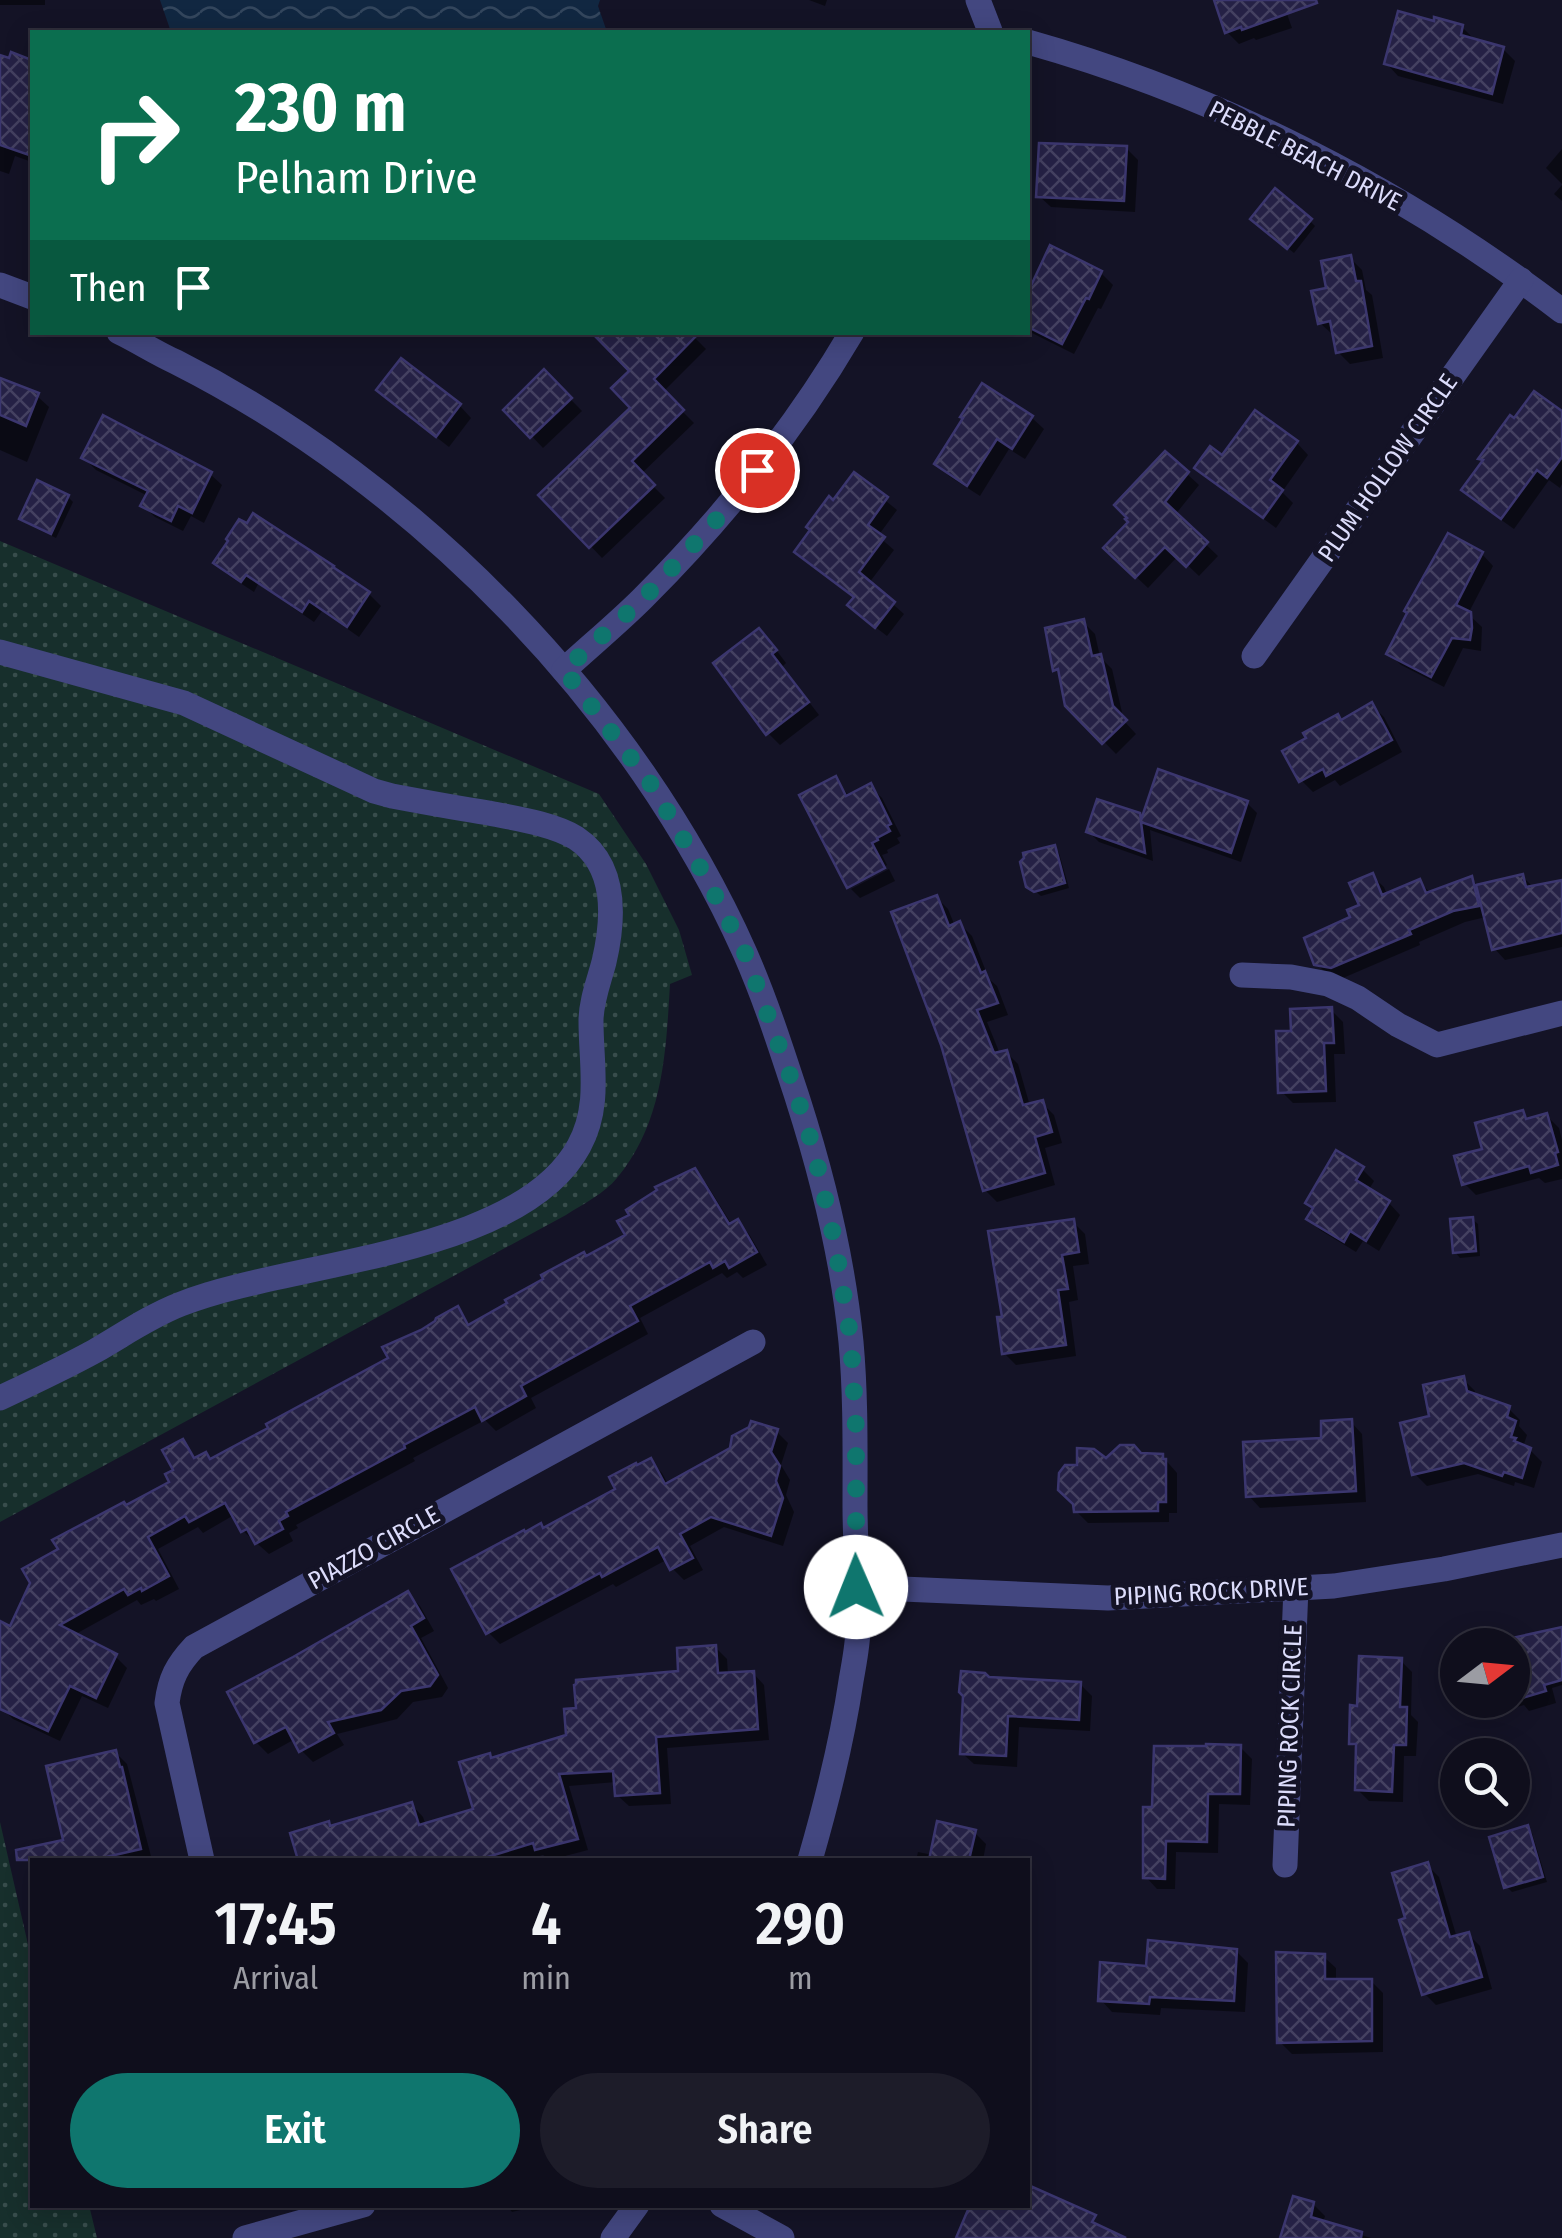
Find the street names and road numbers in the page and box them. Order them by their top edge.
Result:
street label: PEBBLE BEACH DRIVE [1204,95,1406,217]
street label: PLUM HOLLOW CIRCLE [1312,368,1464,568]
street label: PIAZZO CIRCLE [303,1500,445,1596]
street label: PIPING ROCK DRIVE [1113,1572,1309,1612]
street label: PIPING ROCK CIRCLE [1271,1624,1309,1828]

